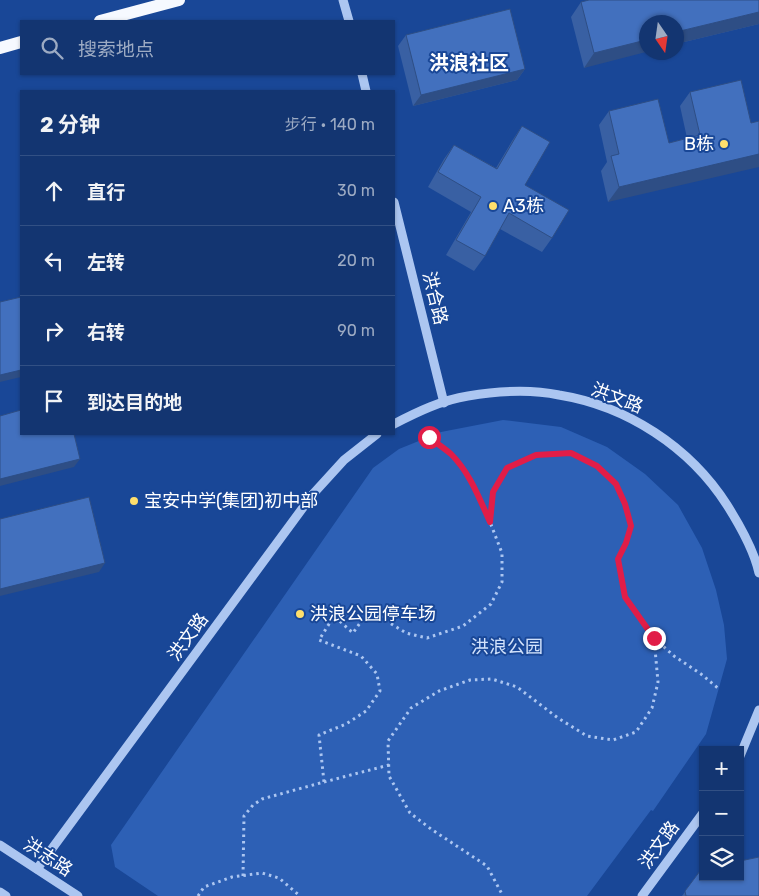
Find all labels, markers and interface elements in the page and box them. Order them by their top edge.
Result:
north arrow [639,15,684,60]
search box [20,20,395,75]
icon: search [38,34,66,62]
text: 搜索地点 [78,38,154,61]
district label: 洪浪社区 [429,51,509,75]
text: 2 分钟 [40,112,100,137]
text: 步行 · 140 m [285,115,375,134]
place label: B栋 [684,133,714,155]
marker: B栋 [718,138,730,150]
icon: ahead [40,177,68,205]
text: 直行 [87,181,125,204]
text: 30 m [337,181,375,200]
place label: A3栋 [503,195,544,217]
marker: A3栋 [487,200,499,212]
icon: left [40,247,68,275]
text: 左转 [87,251,125,274]
text: 20 m [337,251,375,270]
street label: 洪合路 [418,269,452,327]
icon: right [40,317,68,345]
text: 右转 [87,321,125,344]
text: 90 m [337,321,375,340]
street label: 洪文路 [588,378,646,418]
icon: arrive [40,387,68,415]
text: 到达目的地 [87,391,182,414]
route start [418,426,441,449]
place label: 宝安中学(集团)初中部 [144,490,318,512]
marker: 宝安中学(集团)初中部 [128,495,140,507]
place label: 洪浪公园停车场 [310,603,436,625]
marker: 洪浪公园停车场 [294,608,306,620]
street label: 洪文路 [163,609,213,665]
route end [643,627,666,650]
park label: 洪浪公园 [471,636,543,658]
map controls [699,746,744,881]
button: + [699,746,744,791]
button: − [699,791,744,836]
street label: 洪文路 [634,817,684,873]
street label: 洪志路 [19,833,77,881]
button: layers [699,836,744,881]

